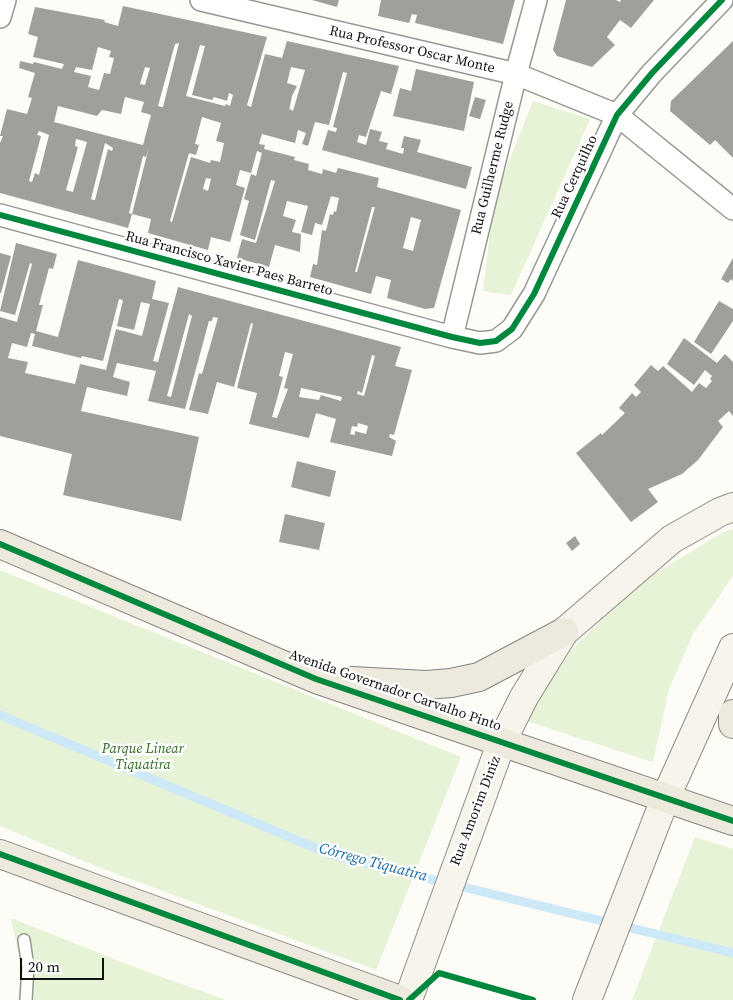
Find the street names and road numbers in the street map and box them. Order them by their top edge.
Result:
street label: Rua Professor Oscar Monte [328,23,496,77]
street label: Rua Guilherme Rudge [468,99,518,237]
street label: Rua Cerquilho [548,133,602,221]
street label: Rua Francisco Xavier Paes Barreto [124,228,334,300]
street label: Avenida Governador Carvalho Pinto [287,647,503,735]
street label: Rua Amorim Diniz [447,754,505,868]

